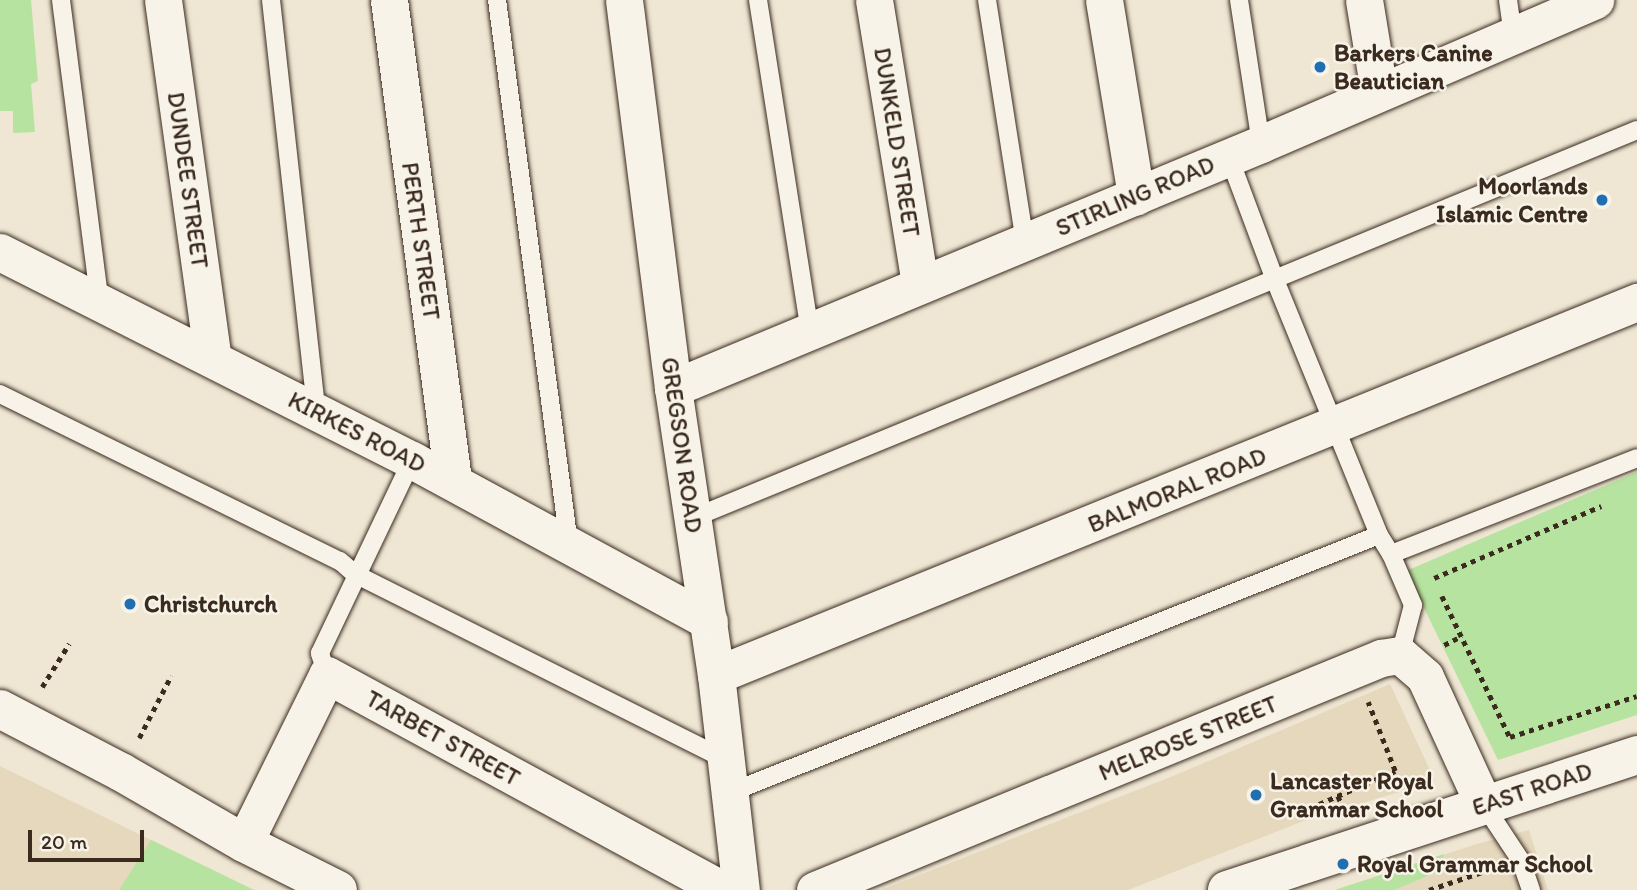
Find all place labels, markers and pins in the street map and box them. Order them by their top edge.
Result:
place label: Barkers Canine Beautician [1334,39,1493,95]
marker: Barkers Canine Beautician [1312,59,1328,75]
place label: Moorlands Islamic Centre [1436,172,1588,228]
marker: Moorlands Islamic Centre [1594,192,1610,208]
place label: Christchurch [144,590,277,618]
marker: Christchurch [122,596,138,612]
place label: Lancaster Royal Grammar School [1270,767,1443,823]
marker: Lancaster Royal Grammar School [1248,787,1264,803]
place label: Royal Grammar School [1357,850,1592,878]
marker: Royal Grammar School [1335,856,1351,872]

